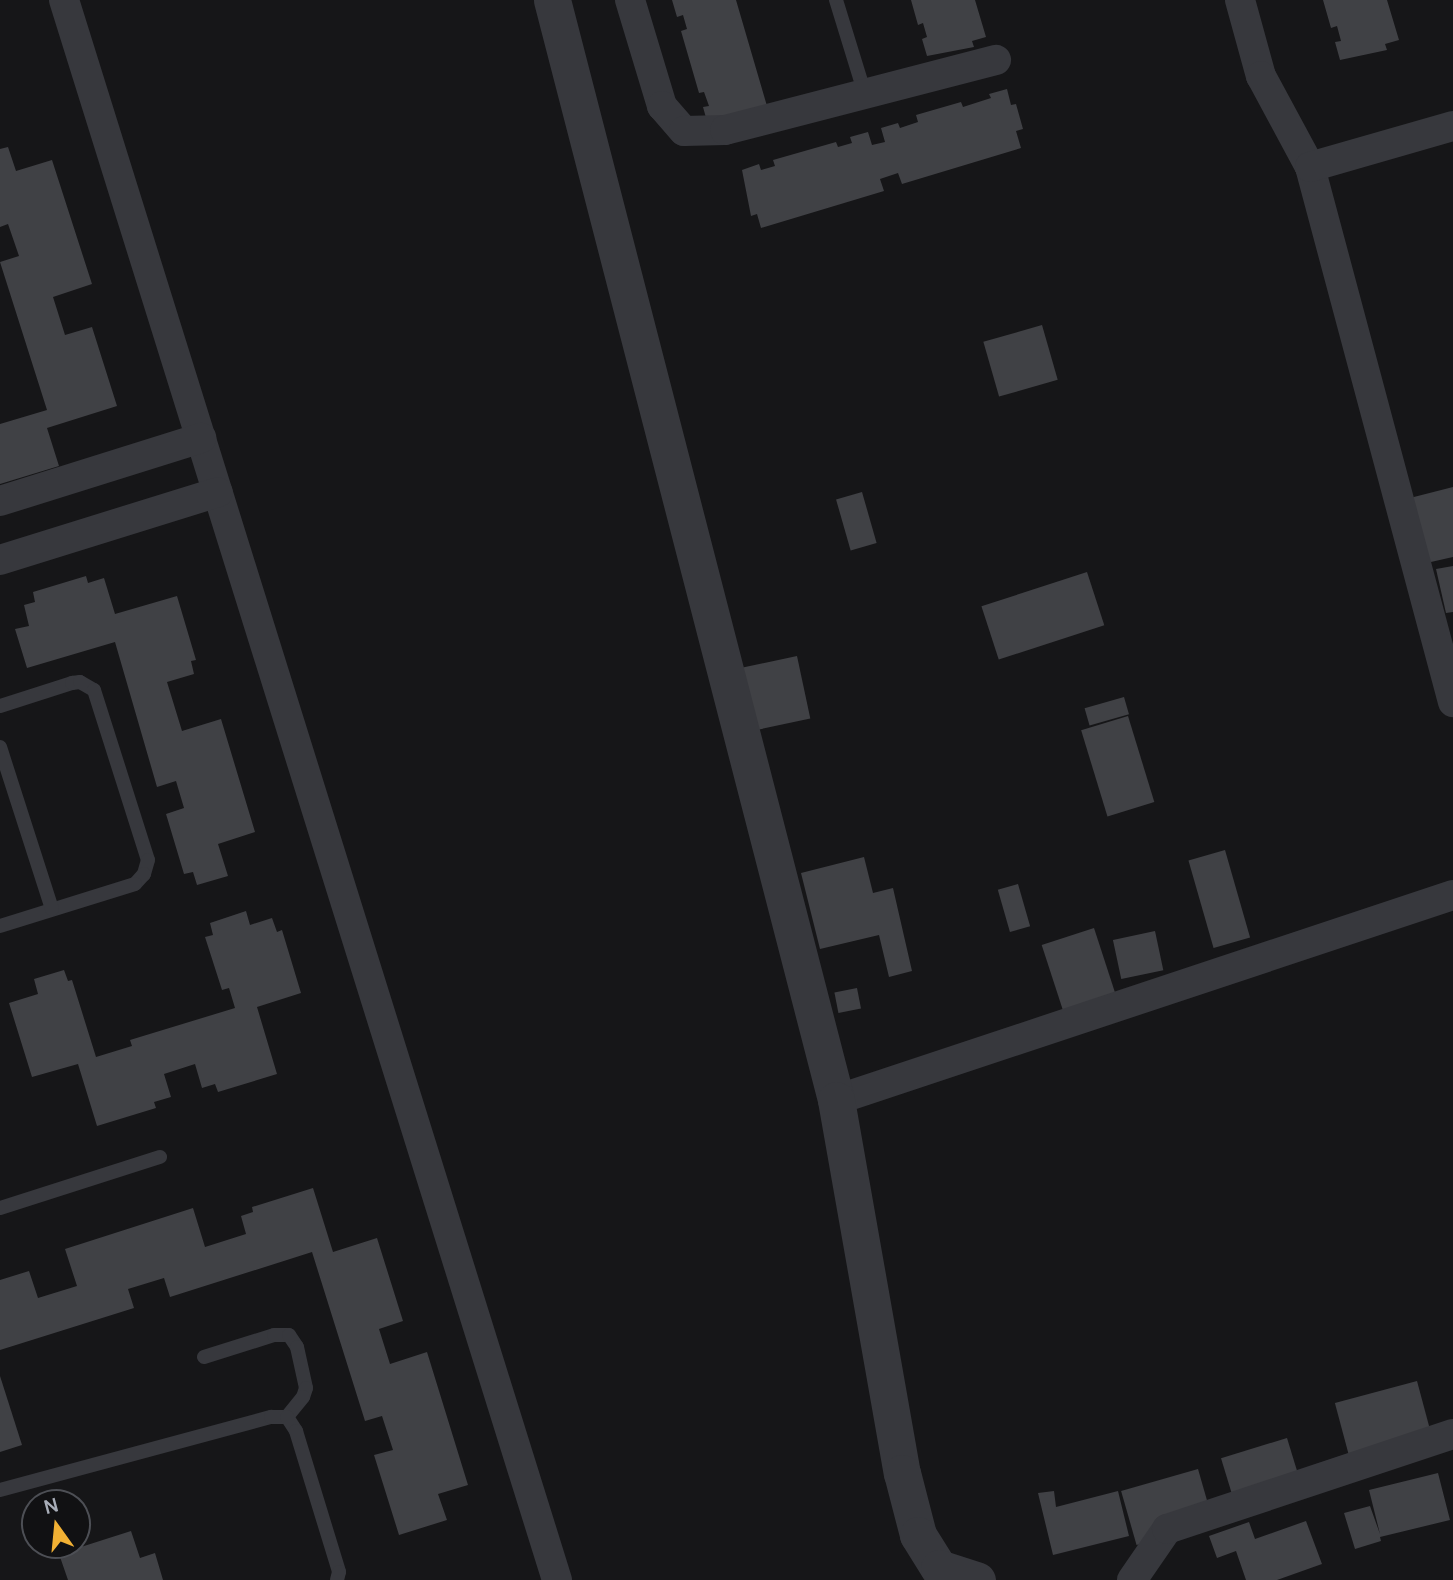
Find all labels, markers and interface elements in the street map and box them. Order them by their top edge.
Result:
north arrow [21,1489,91,1559]
text: N [41,1491,61,1520]

